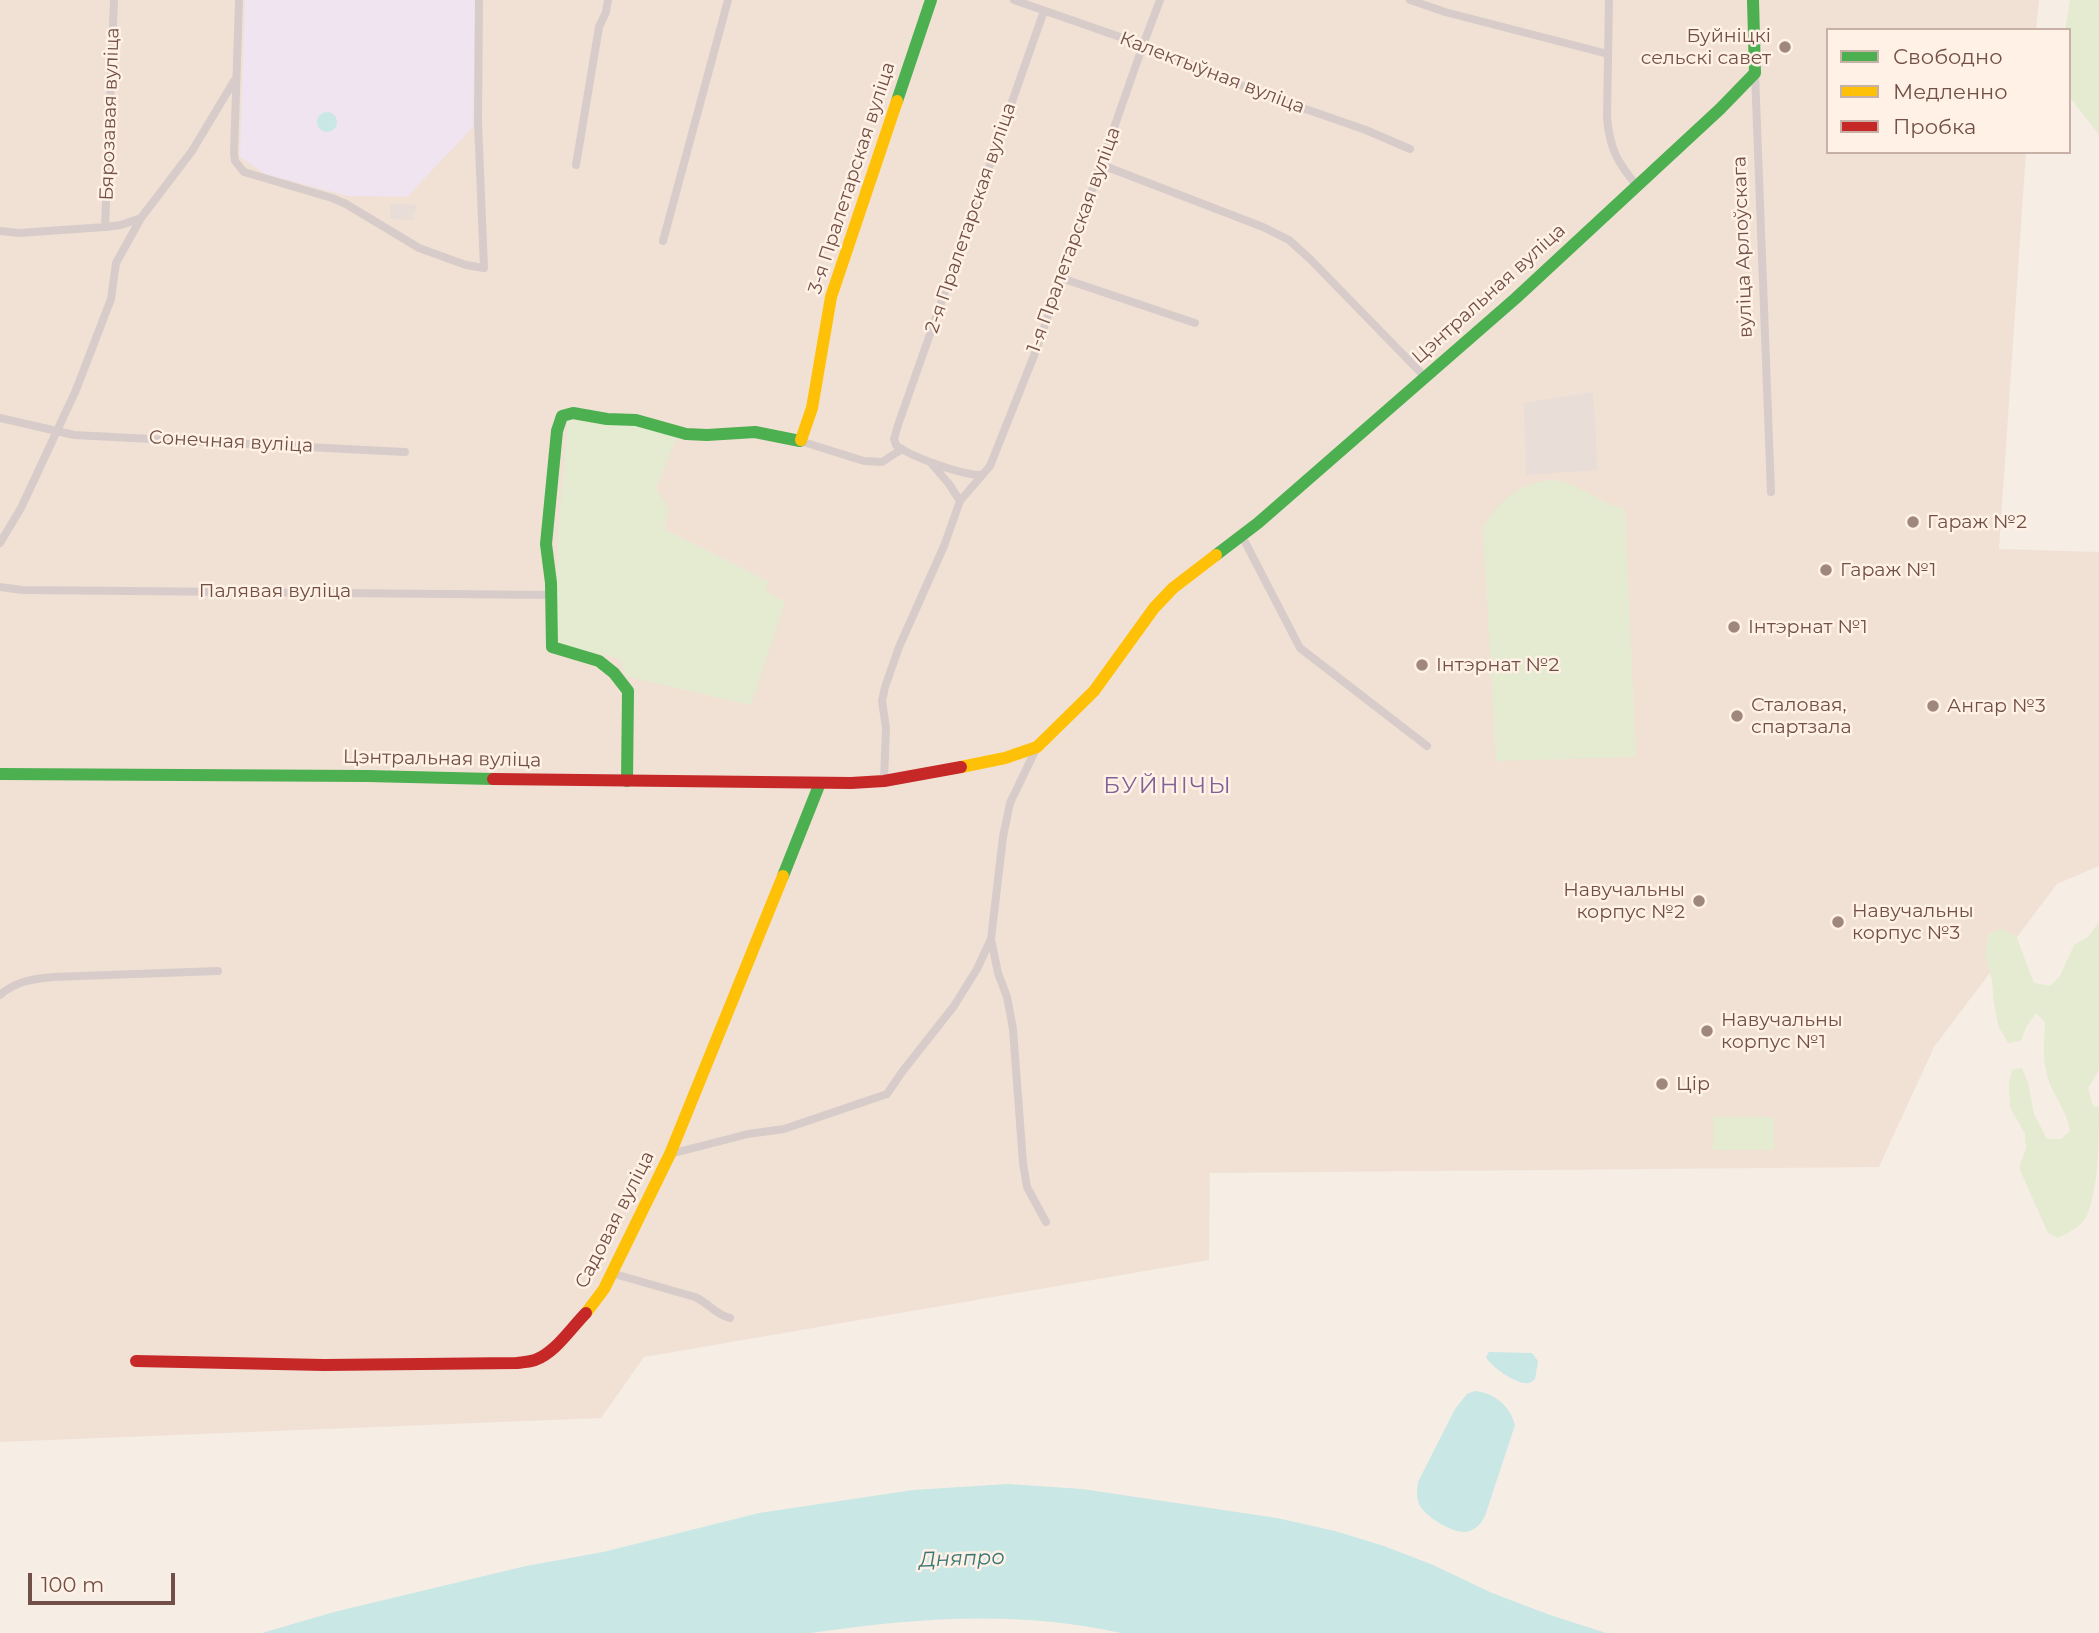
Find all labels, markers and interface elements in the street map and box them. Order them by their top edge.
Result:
place label: Буйніцкі сельскі савет [1641,25,1771,69]
street label: Бярозавая вуліца [96,27,124,201]
street label: Калектыўная вуліца [1116,27,1308,119]
legend [1826,28,2071,154]
marker: Буйніцкі сельскі савет [1777,39,1793,55]
text: Свободно [1893,44,2003,69]
street label: 3-я Пралетарская вуліца [804,59,900,297]
text: Медленно [1893,79,2008,104]
street label: 2-я Пралетарская вуліца [921,100,1021,336]
text: Пробка [1893,114,1976,139]
street label: 1-я Пралетарская вуліца [1023,124,1125,356]
street label: вуліца Арлоўскага [1728,156,1758,338]
street label: Цэнтральная вуліца [1408,219,1570,369]
street label: Сонечная вуліца [148,426,314,458]
place label: Гараж №2 [1927,511,2027,533]
marker: Гараж №2 [1905,514,1921,530]
place label: Гараж №1 [1840,559,1936,581]
marker: Гараж №1 [1818,562,1834,578]
street label: Палявая вуліца [199,580,351,602]
place label: Інтэрнат №1 [1748,616,1868,638]
marker: Інтэрнат №1 [1726,619,1742,635]
place label: Інтэрнат №2 [1436,654,1559,676]
marker: Інтэрнат №2 [1414,657,1430,673]
place label: Сталовая, спартзала [1751,694,1852,738]
place label: Ангар №3 [1947,695,2046,717]
marker: Ангар №3 [1925,698,1941,714]
marker: Сталовая, спартзала [1729,708,1745,724]
street label: Цэнтральная вуліца [343,746,541,772]
district label: БУЙНІЧЫ [1104,772,1232,800]
place label: Навучальны корпус №2 [1563,879,1685,923]
marker: Навучальны корпус №2 [1691,893,1707,909]
place label: Навучальны корпус №3 [1852,900,1974,944]
marker: Навучальны корпус №3 [1830,914,1846,930]
place label: Навучальны корпус №1 [1721,1009,1843,1053]
marker: Навучальны корпус №1 [1699,1023,1715,1039]
place label: Цір [1676,1073,1710,1095]
marker: Цір [1654,1076,1670,1092]
street label: Садовая вуліца [571,1148,659,1292]
water label: Дняпро [919,1545,1005,1573]
scale bar [32,1560,178,1604]
text: 100 m [41,1572,104,1597]

